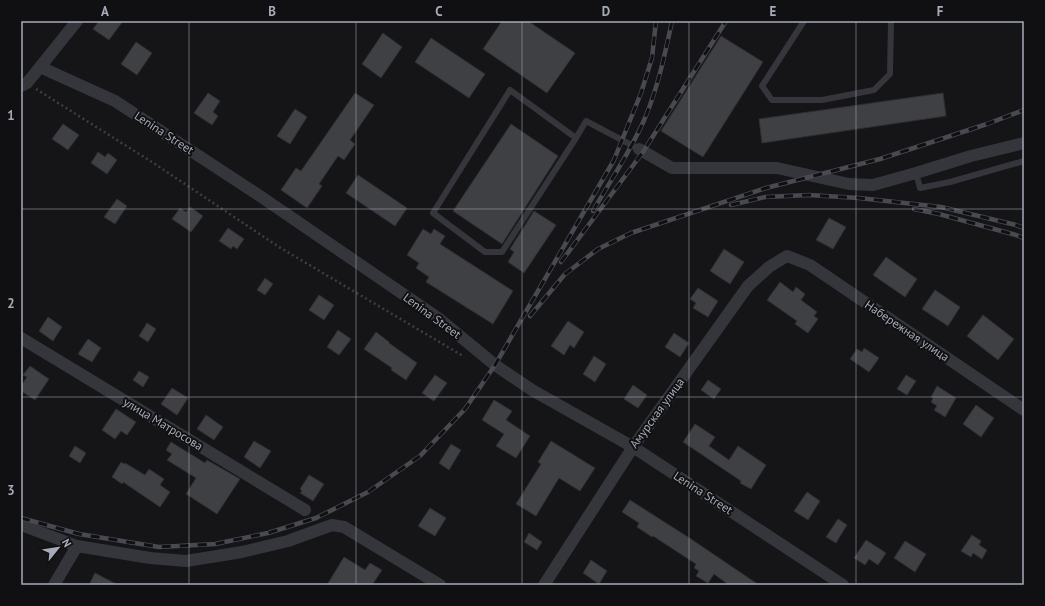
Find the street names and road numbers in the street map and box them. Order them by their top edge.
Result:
street label: Lenina Street [132,108,197,157]
street label: Lenina Street [400,290,464,342]
street label: Набережная улица [862,297,952,364]
street label: Амурская улица [626,375,687,451]
street label: улица Матросова [121,394,206,453]
street label: Lenina Street [671,468,736,517]

